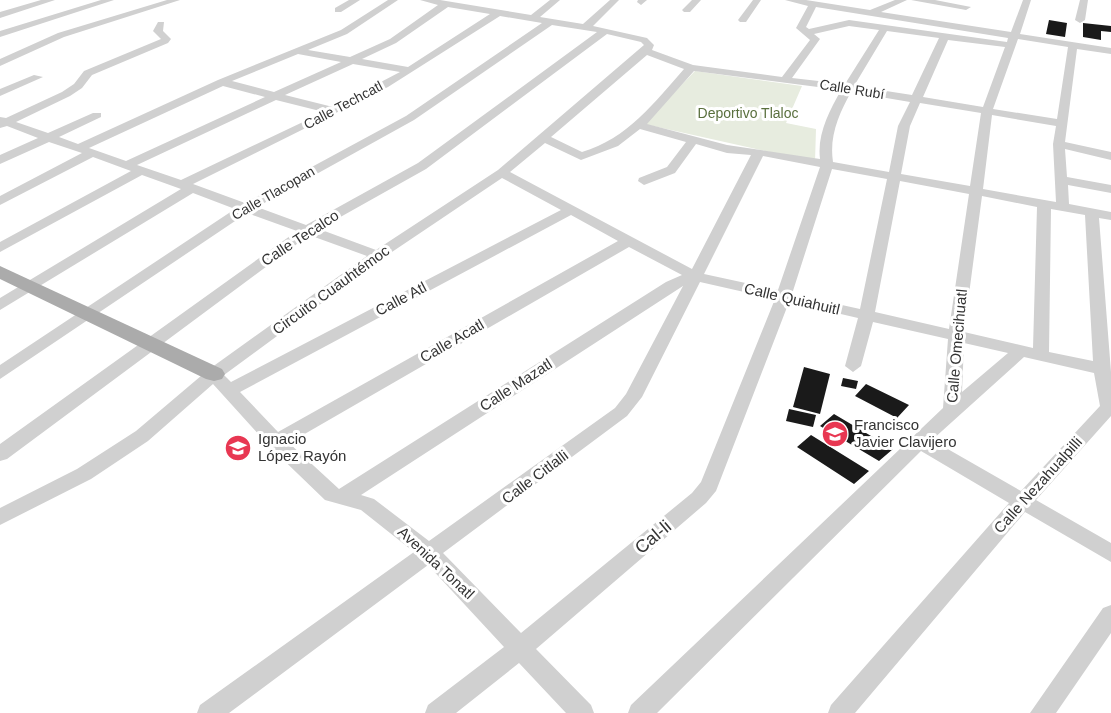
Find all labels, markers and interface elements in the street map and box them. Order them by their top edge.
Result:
street label: Calle Rubí [818,76,886,102]
street label: Calle Techcatl [301,78,385,132]
park label: Deportivo Tlaloc [698,105,798,121]
street label: Calle Tlacopan [229,163,317,223]
street label: Calle Tecalco [258,206,342,269]
street label: Circuito Cuauhtémoc [269,241,393,338]
street label: Calle Atl [372,278,429,319]
street label: Calle Quiahuitl [743,279,842,318]
street label: Calle Omecihuatl [943,288,970,404]
street label: Calle Acatl [417,315,487,366]
street label: Calle Mazatl [476,355,555,414]
place label: Francisco Javier Clavijero [854,416,957,450]
school or university icon: Francisco Javier Clavijero [820,419,850,449]
place label: Ignacio López Rayón [258,430,346,464]
school or university icon: Ignacio López Rayón [223,433,253,463]
street label: Calle Nezahualpilli [990,433,1085,536]
street label: Calle Citlalli [498,446,571,507]
street label: Cal-li [631,516,675,558]
street label: Avenida Tonatl [395,523,478,602]

